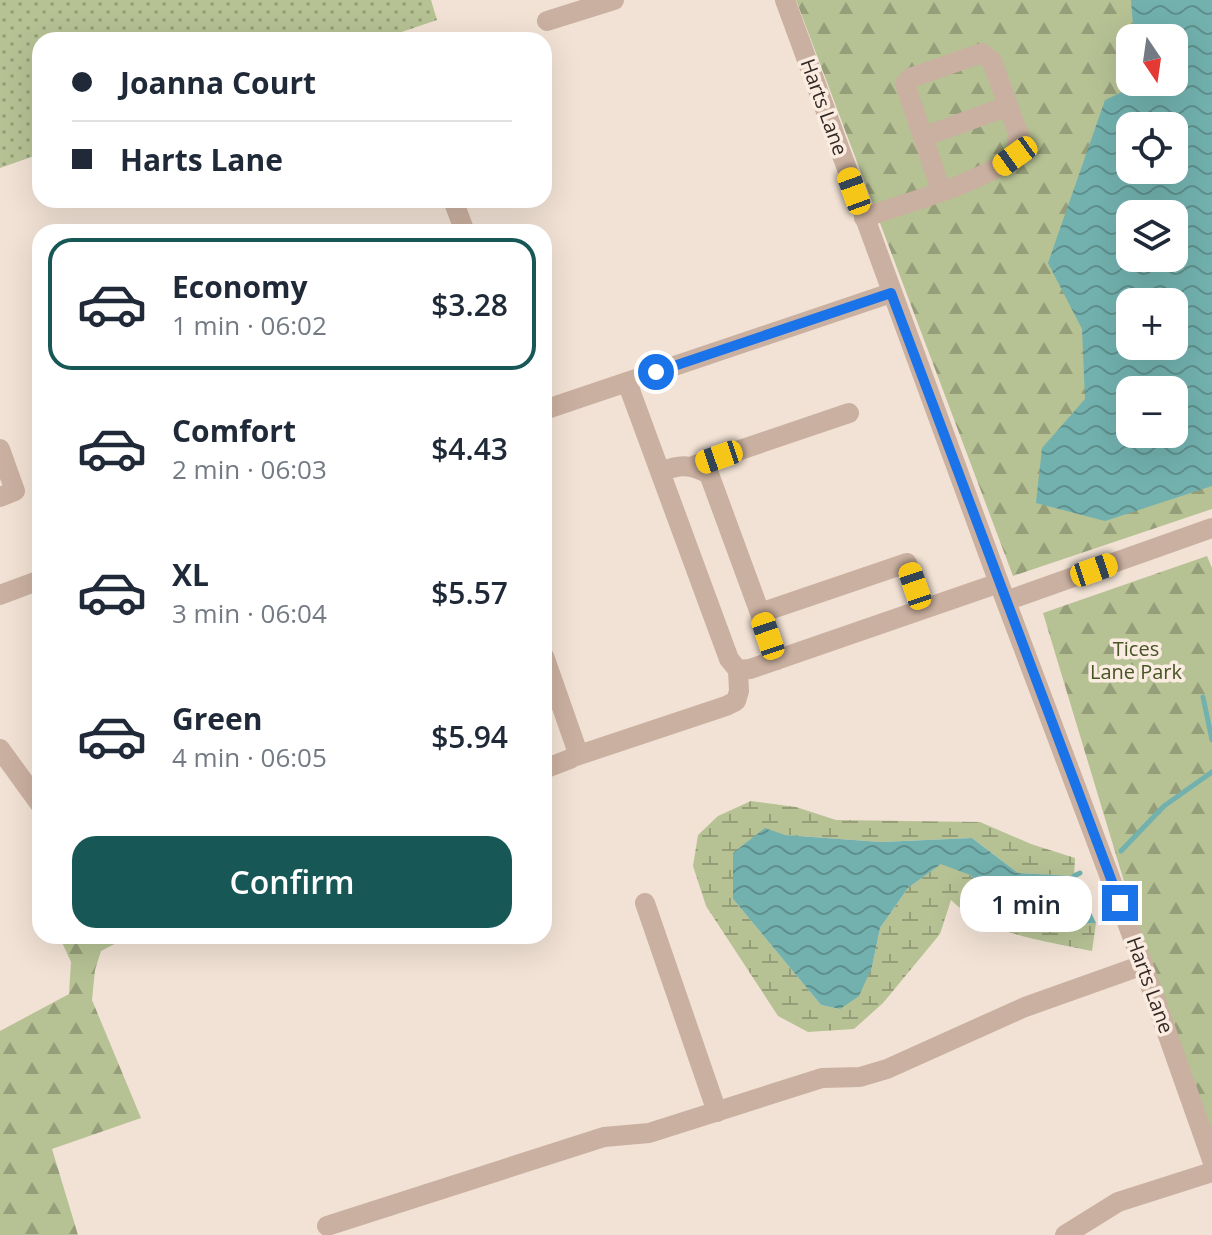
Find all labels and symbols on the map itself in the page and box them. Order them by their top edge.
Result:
north arrow [1116,24,1188,96]
street label: Harts Lane [795,55,854,159]
car [989,132,1041,180]
car [835,164,873,218]
route start [638,354,674,390]
car [692,438,746,476]
car [1067,551,1121,589]
car [896,559,934,613]
car [749,609,787,663]
park label: Tices Lane Park [1090,635,1183,685]
callout: 1 min [960,875,1092,931]
route end [1102,885,1138,921]
street label: Harts Lane [1121,933,1180,1037]

